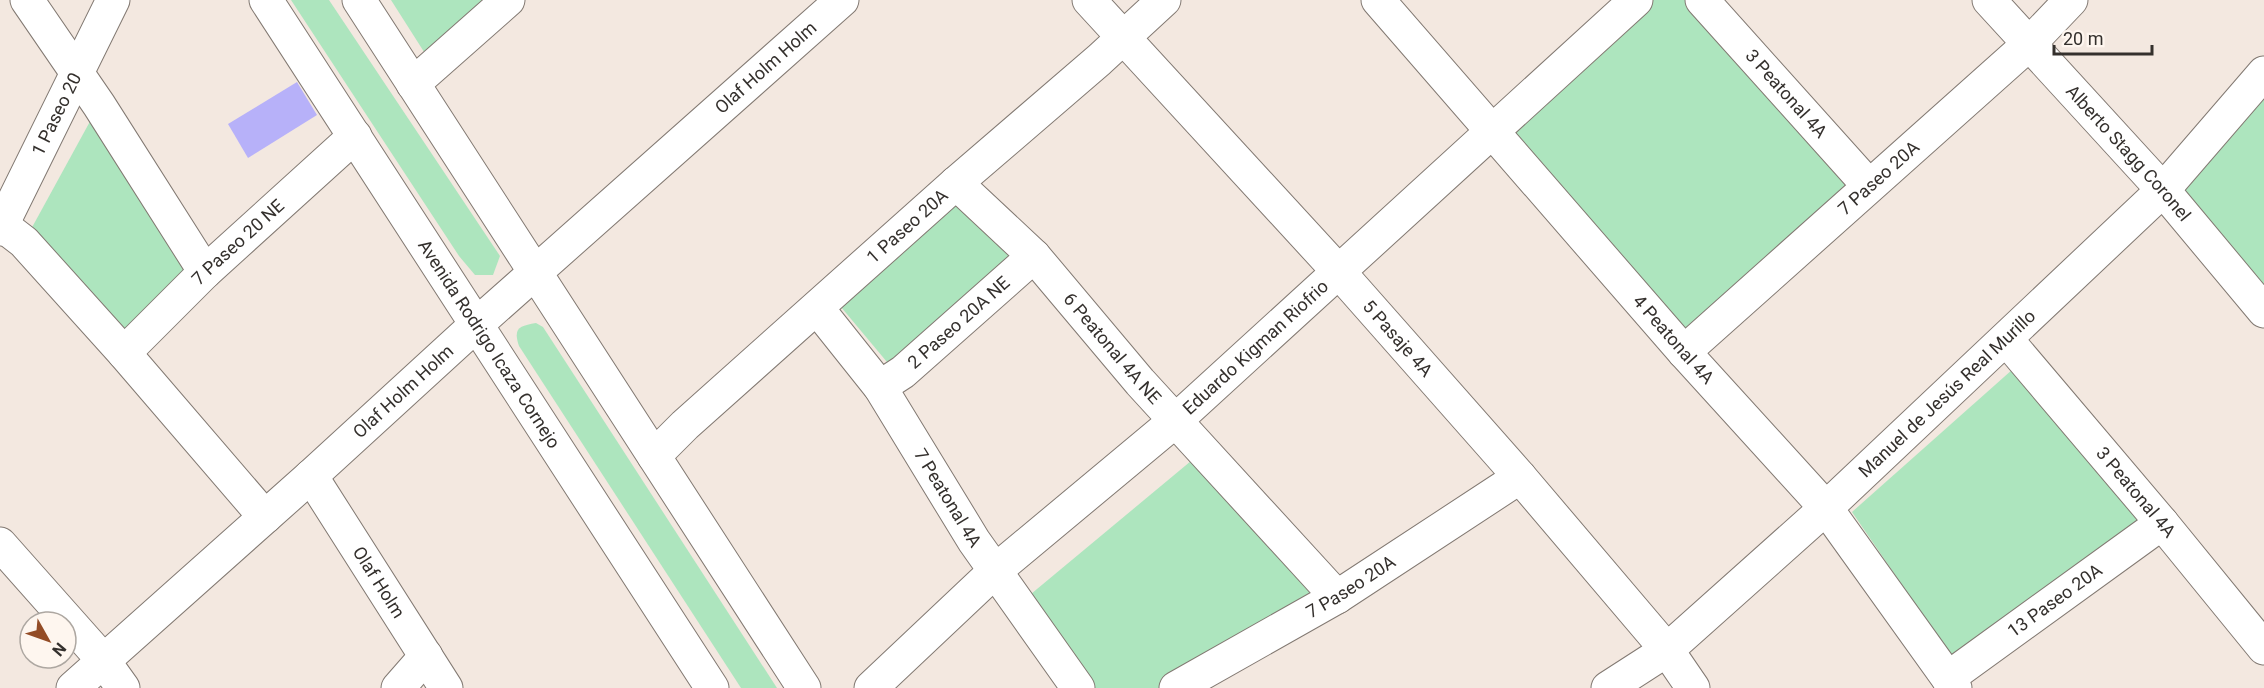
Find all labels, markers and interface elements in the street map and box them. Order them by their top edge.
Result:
street label: Olaf Holm Holm [711,17,820,118]
scale bar [2054,18,2152,56]
text: 20 m [2063,28,2103,49]
street label: 3 Peatonal 4A [1741,45,1832,142]
street label: 1 Paseo 20 [27,69,85,159]
street label: Alberto Stagg Coronel [2062,80,2195,225]
street label: 7 Paseo 20A [1834,136,1923,219]
street label: 1 Paseo 20A [862,184,952,268]
street label: 7 Paseo 20 NE [187,195,288,289]
street label: Avenida Rodrigo Icaza Cornejo [414,235,565,452]
street label: 2 Paseo 20A NE [903,272,1014,373]
street label: Eduardo Kigman Riofrio [1178,275,1332,419]
street label: 6 Peatonal 4A NE [1060,288,1166,408]
street label: 4 Peatonal 4A [1629,290,1719,388]
street label: 5 Pasaje 4A [1359,296,1437,381]
street label: Manuel de Jesús Real Murillo [1854,305,2040,482]
street label: Olaf Holm Holm [349,340,457,442]
street label: 3 Peatonal 4A [2092,443,2181,542]
street label: 7 Peatonal 4A [910,445,986,551]
street label: Olaf Holm [349,542,410,622]
street label: 7 Paseo 20A [1302,551,1399,622]
street label: 13 Paseo 20A [2003,559,2106,641]
north arrow [18,610,78,670]
text: N [48,639,70,660]

